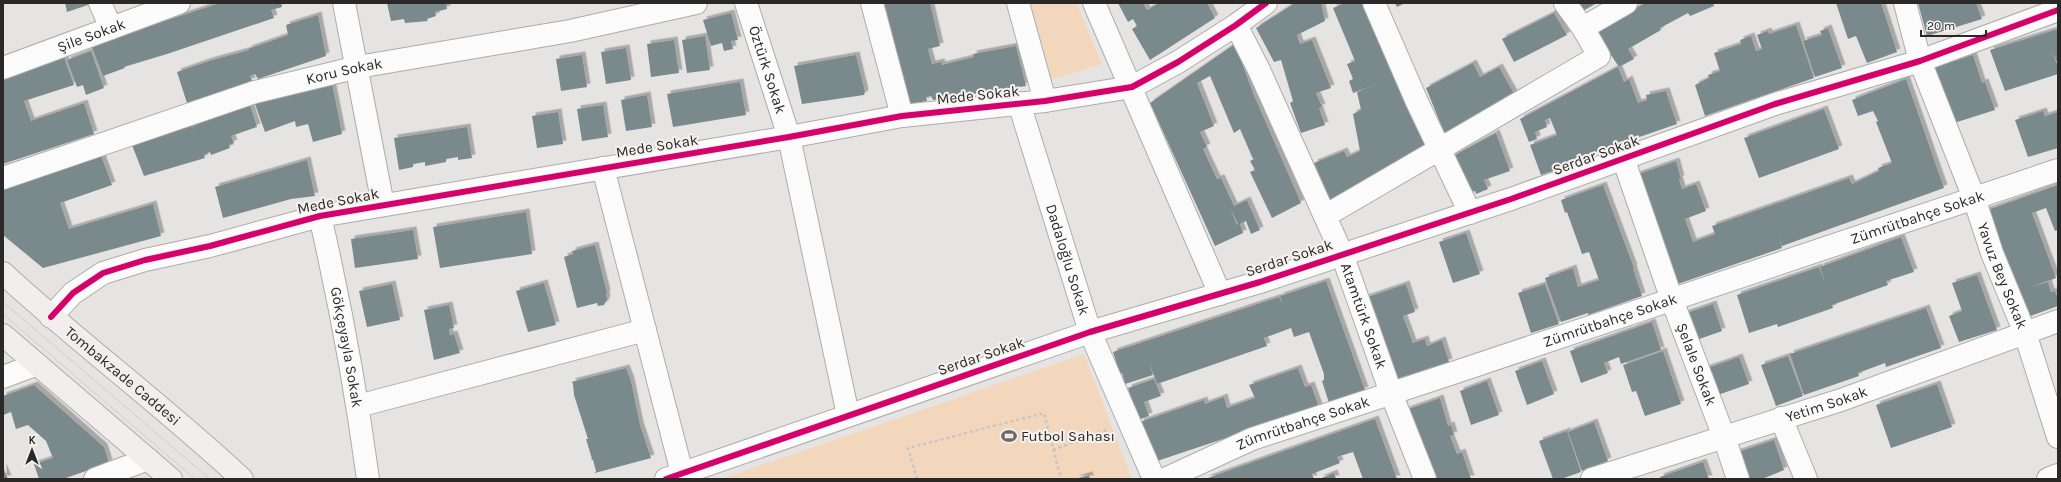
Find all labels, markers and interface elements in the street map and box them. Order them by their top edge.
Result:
scale bar [1921,12,1986,38]
street label: Şile Sokak [55,15,128,56]
text: 20 m [1927,19,1955,33]
street label: Öztürk Sokak [745,23,790,116]
street label: Koru Sokak [304,54,384,88]
street label: Mede Sokak [936,82,1020,108]
street label: Mede Sokak [615,131,699,161]
street label: Serdar Sokak [1550,131,1642,179]
street label: Mede Sokak [296,184,380,218]
street label: Zümrütbahçe Sokak [1848,186,1986,248]
street label: Dadaloğlu Sokak [1042,202,1093,317]
street label: Yavuz Bey Sokak [1974,220,2031,332]
street label: Serdar Sokak [1243,235,1335,281]
street label: Atamtürk Sokak [1337,260,1391,371]
street label: Gökçeyayla Sokak [327,285,366,409]
street label: Zümrütbahçe Sokak [1541,290,1679,351]
street label: Şelale Sokak [1673,320,1720,408]
street label: Tombakzade Caddesi [61,323,184,429]
street label: Serdar Sokak [935,333,1027,379]
street label: Yetim Sokak [1783,382,1870,426]
street label: Zümrütbahçe Sokak [1233,392,1372,454]
sports icon: Futbol Sahası [1000,427,1018,445]
place label: Futbol Sahası [1021,427,1115,445]
north arrow [12,430,52,470]
text: K [28,434,36,447]

